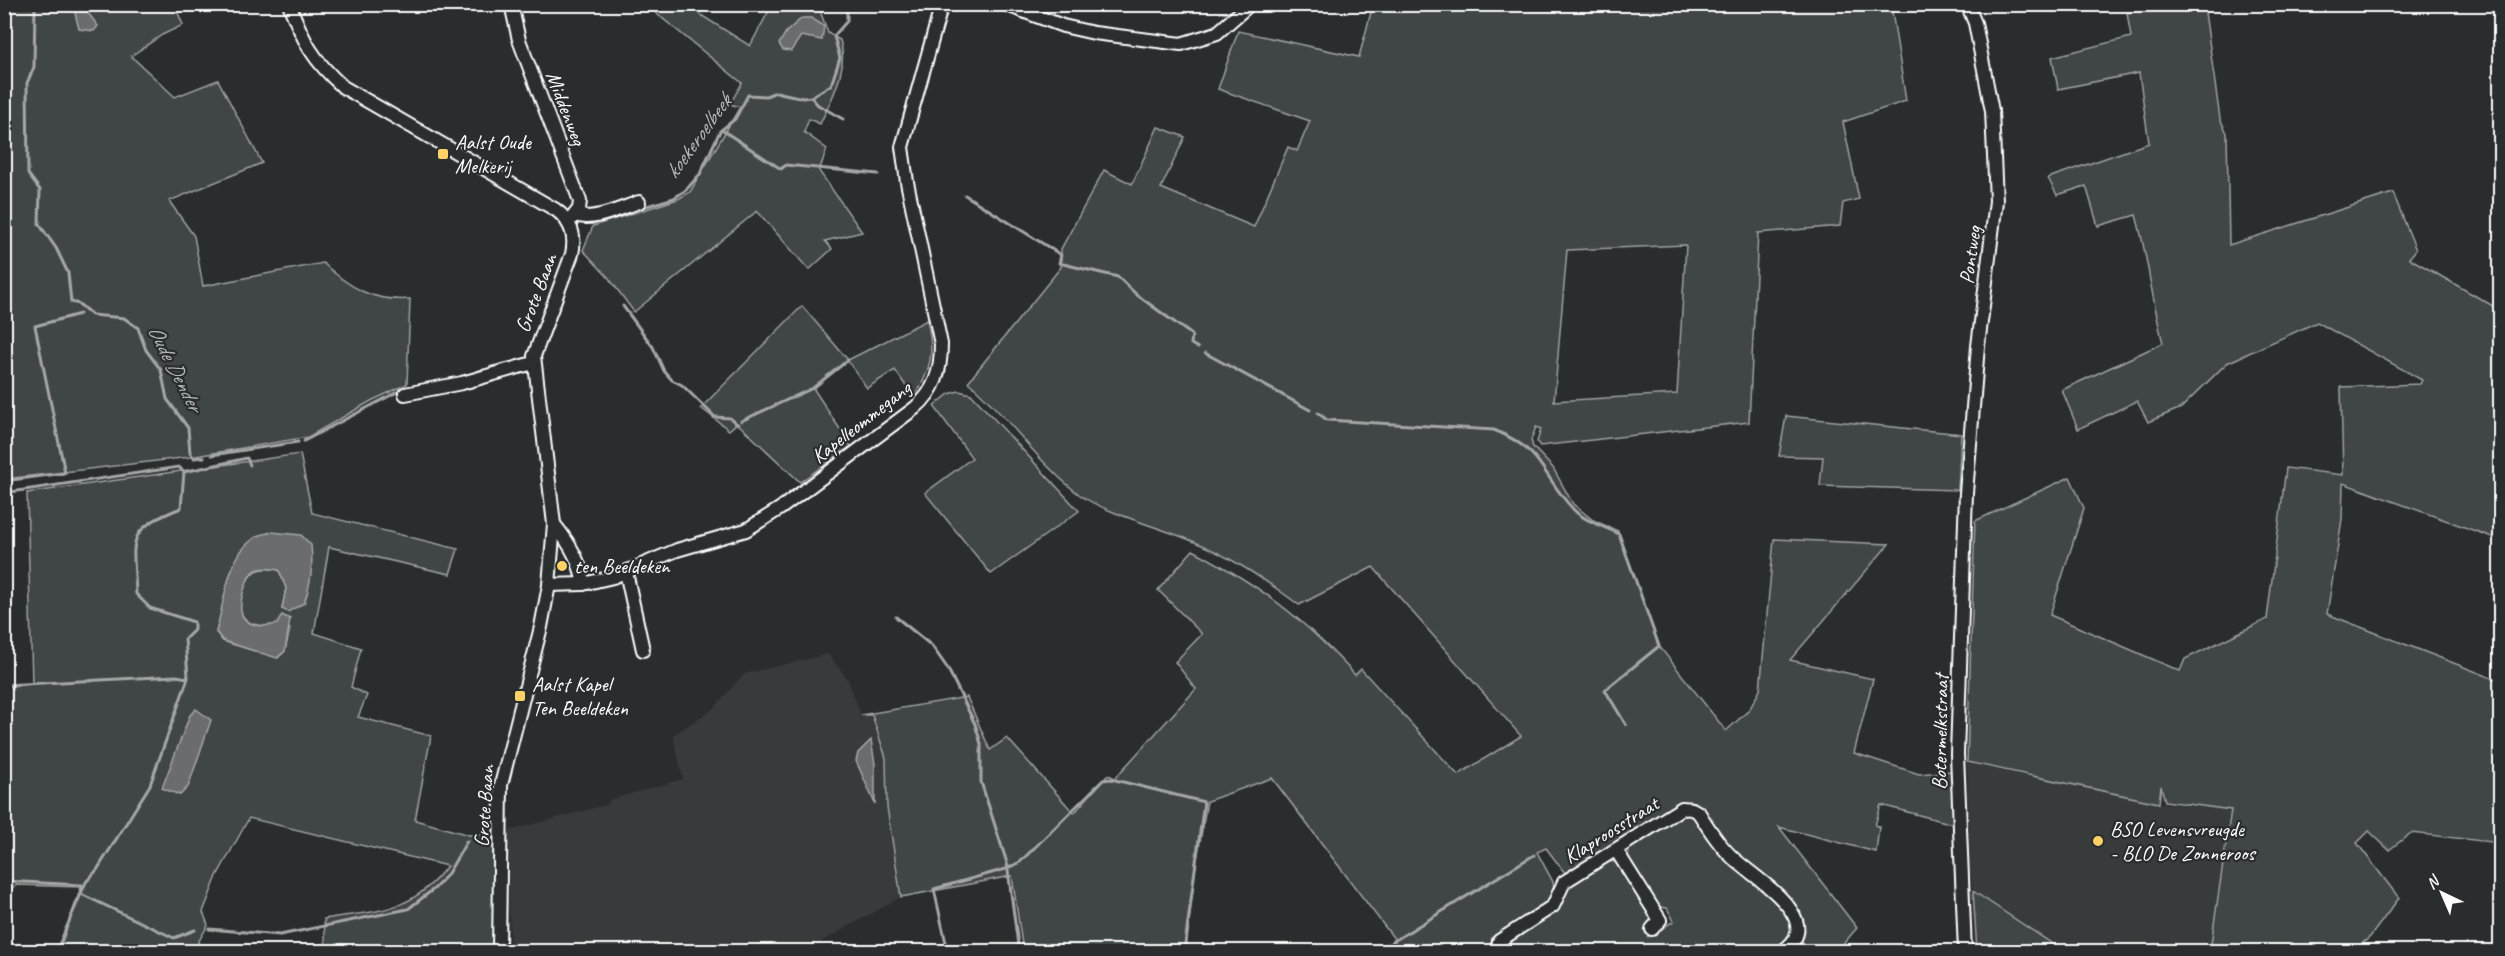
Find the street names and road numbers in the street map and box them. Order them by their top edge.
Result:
street label: Middenweg [540,67,593,150]
street label: Pontweg [1953,223,1987,286]
street label: Grote Baan [509,249,563,336]
street label: Kapelleommegang [806,374,917,469]
street label: Botermelkstraat [1926,671,1954,790]
street label: Grote Baan [468,763,500,848]
street label: Klaproosstraat [1559,790,1665,869]

